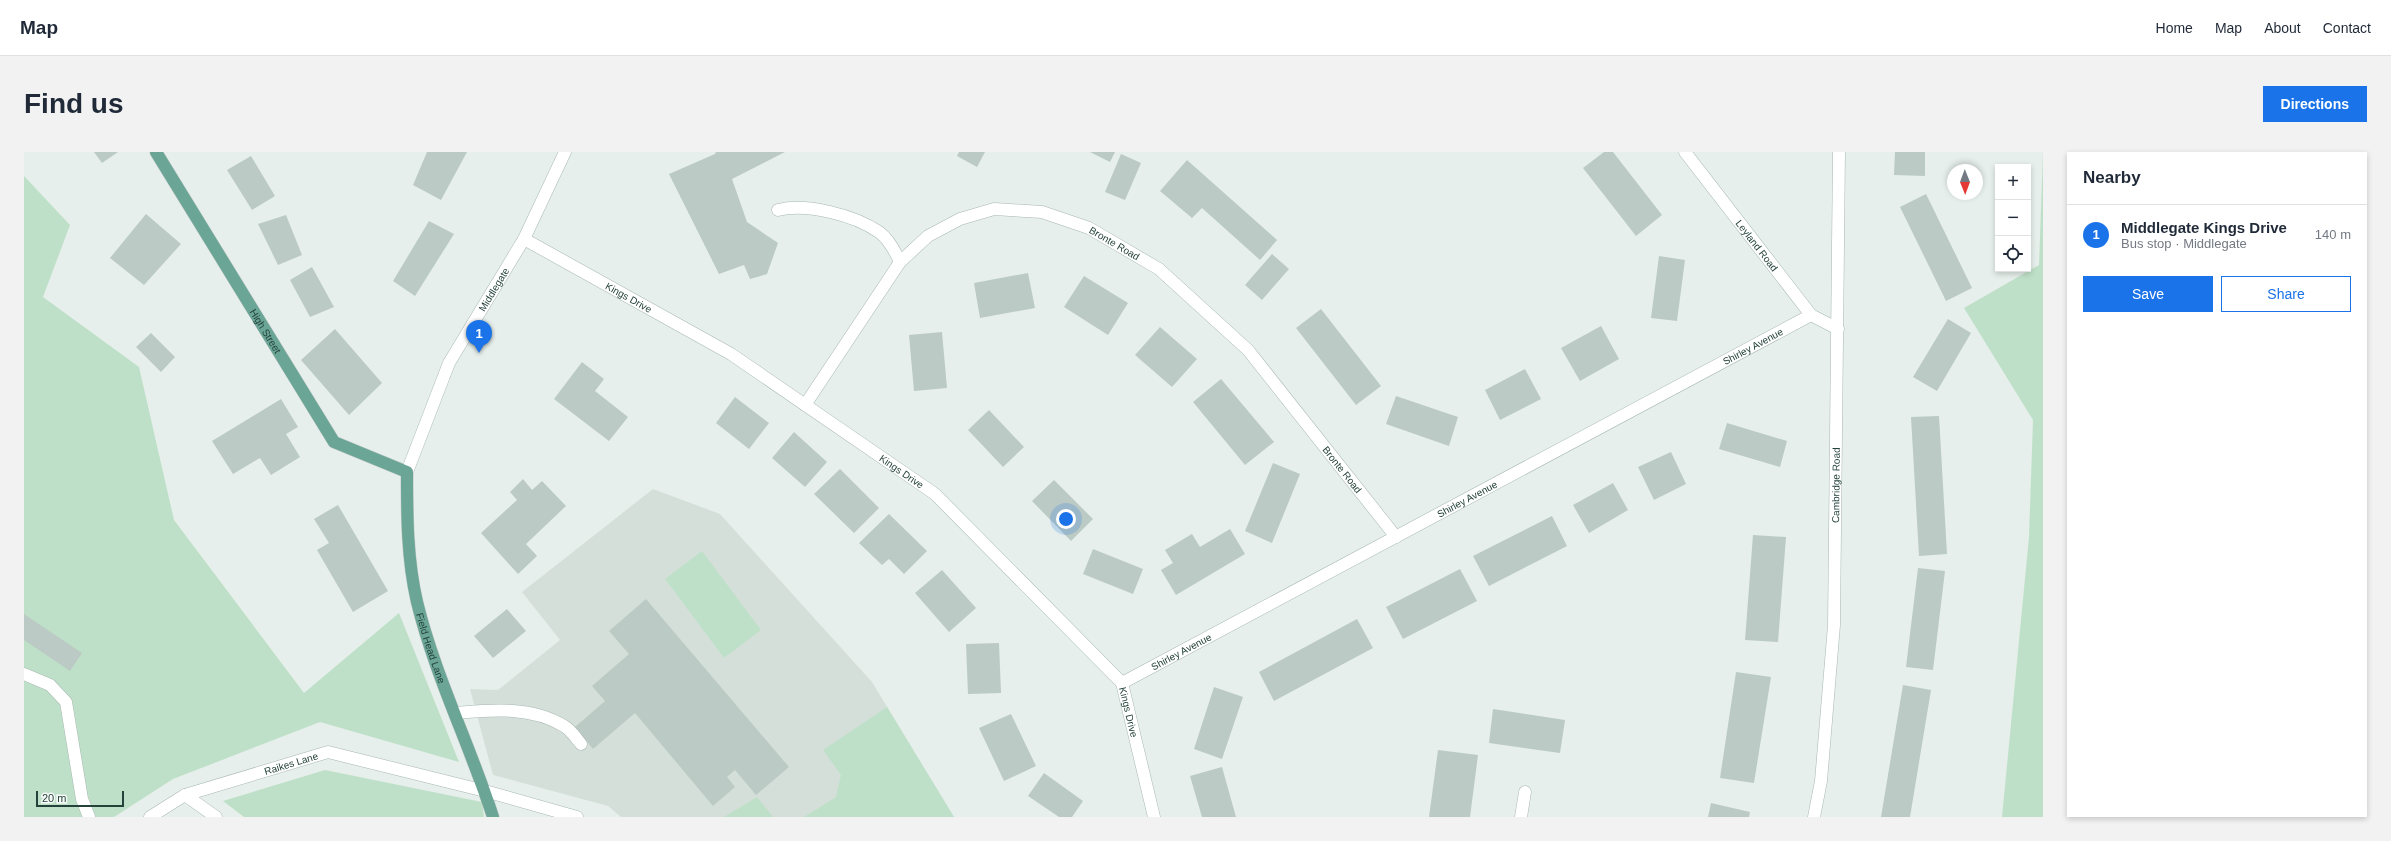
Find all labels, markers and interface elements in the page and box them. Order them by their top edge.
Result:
text: Map [20,17,58,38]
text: Home [2156,20,2193,36]
text: Map [2215,20,2242,36]
text: About [2264,20,2301,36]
text: Contact [2323,20,2371,36]
button: Directions [2263,86,2367,122]
text: Find us [24,88,124,119]
north arrow [1947,164,1983,200]
map controls [1995,164,2031,272]
button: + [1995,164,2031,200]
text: Nearby [2083,168,2141,187]
button: − [1995,200,2031,236]
street label: Leyland Road [1734,218,1780,273]
text: Middlegate Kings Drive [2121,219,2287,236]
street label: Bronte Road [1088,224,1142,262]
text: 1 [2092,227,2100,242]
text: 140 m [2315,227,2351,242]
button: locate [1995,236,2031,272]
text: Bus stop · Middlegate [2121,236,2247,251]
street label: Middlegate [476,265,511,313]
button: Save [2083,276,2213,312]
button: Share [2221,276,2351,312]
street label: Kings Drive [604,280,654,315]
street label: High Street [248,307,284,355]
pin: 1 [466,320,492,353]
street label: Shirley Avenue [1721,325,1785,367]
street label: Bronte Road [1321,444,1364,495]
street label: Cambridge Road [1830,447,1841,523]
street label: Kings Drive [878,452,926,491]
street label: Shirley Avenue [1435,478,1499,519]
your location [1056,509,1076,529]
street label: Field Head Lane [415,612,448,685]
street label: Shirley Avenue [1149,631,1213,672]
street label: Kings Drive [1118,686,1140,739]
street label: Raikes Lane [263,750,320,776]
scale bar [36,789,124,808]
text: 20 m [42,792,66,804]

